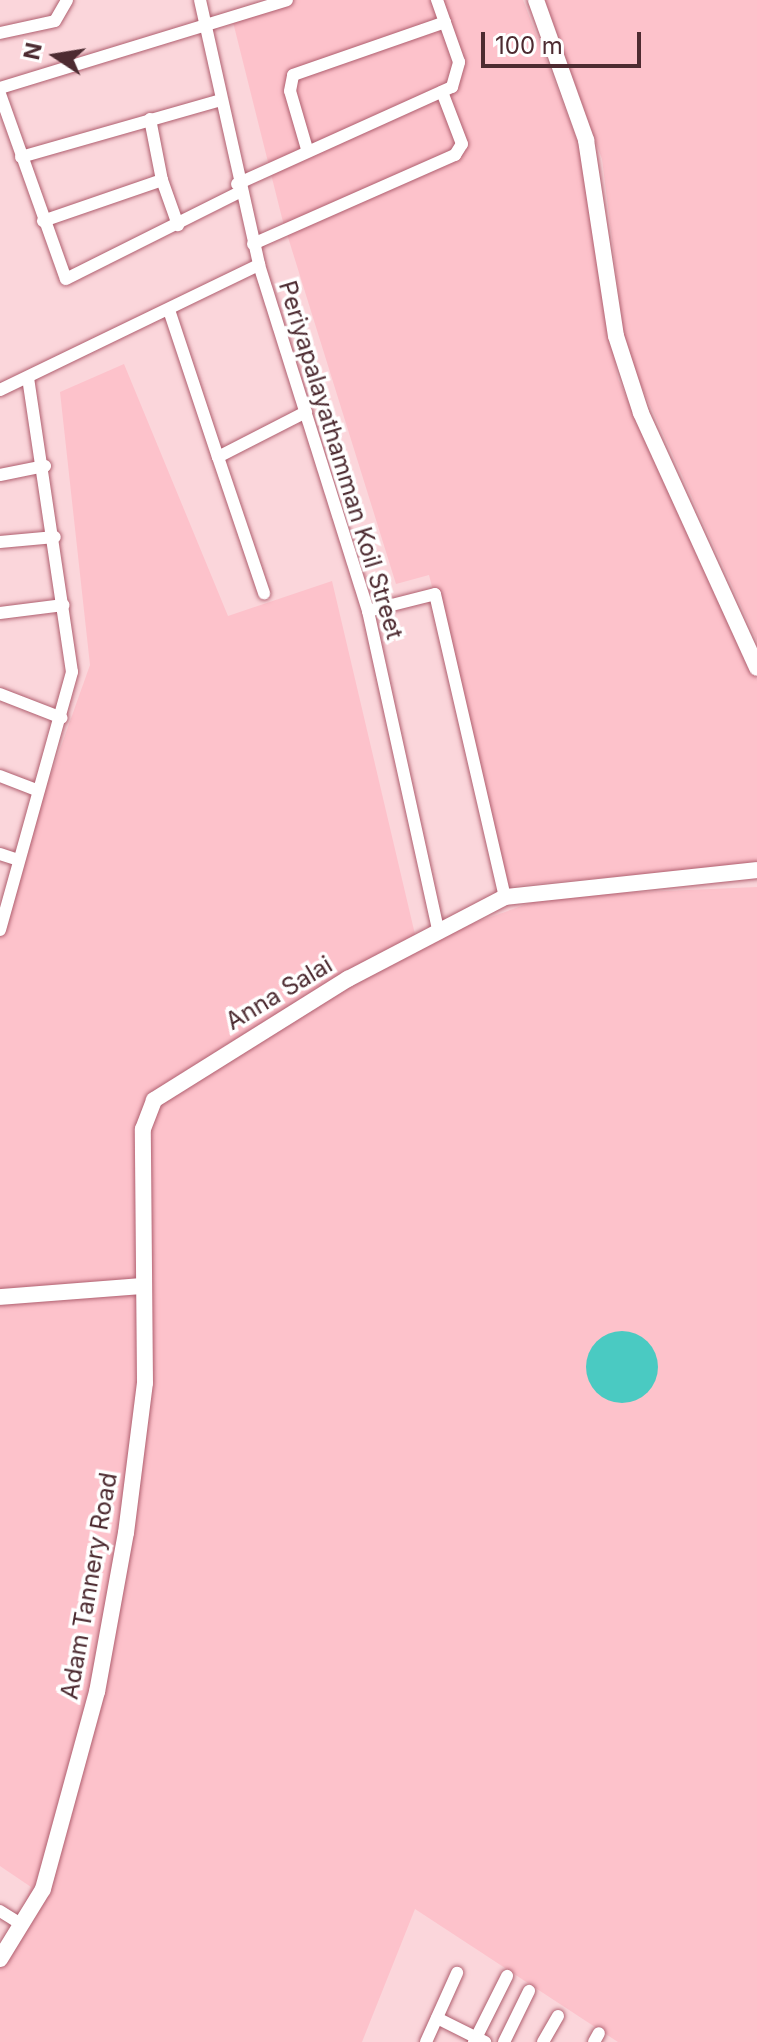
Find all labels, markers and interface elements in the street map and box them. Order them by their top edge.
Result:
north arrow [16,16,96,96]
scale bar [485,16,645,66]
text: 100 m [495,31,563,60]
text: N [18,40,47,62]
street label: Periyapalayathamman Koil Street [273,277,409,643]
street label: Anna Salai [221,950,337,1036]
street label: Adam Tannery Road [55,1470,123,1702]

